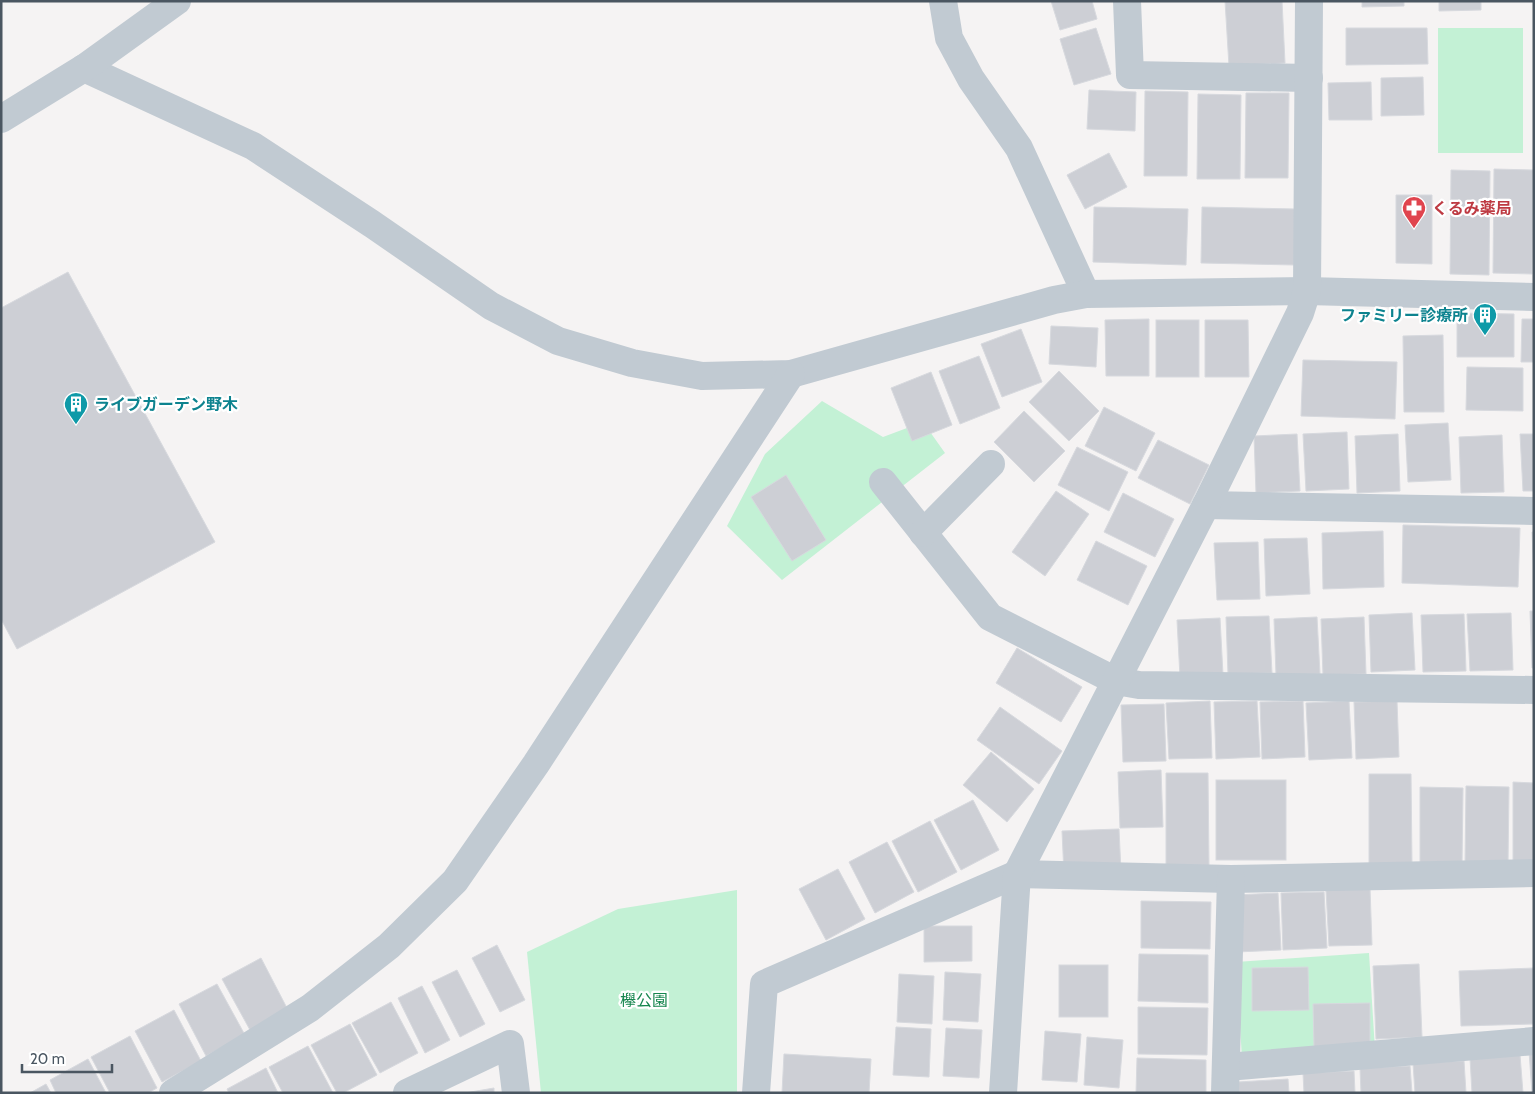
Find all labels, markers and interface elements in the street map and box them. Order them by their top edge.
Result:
pharmacy icon: くるみ薬局 [1401,195,1427,229]
place label: くるみ薬局 [1432,199,1512,218]
building icon: ファミリー診療所 [1472,302,1498,336]
place label: ファミリー診療所 [1340,306,1468,325]
building icon: ライブガーデン野木 [63,391,89,425]
place label: ライブガーデン野木 [94,395,238,414]
park label: 欅公園 [620,991,668,1010]
scale bar [22,1042,112,1074]
text: 20 m [30,1050,65,1068]

